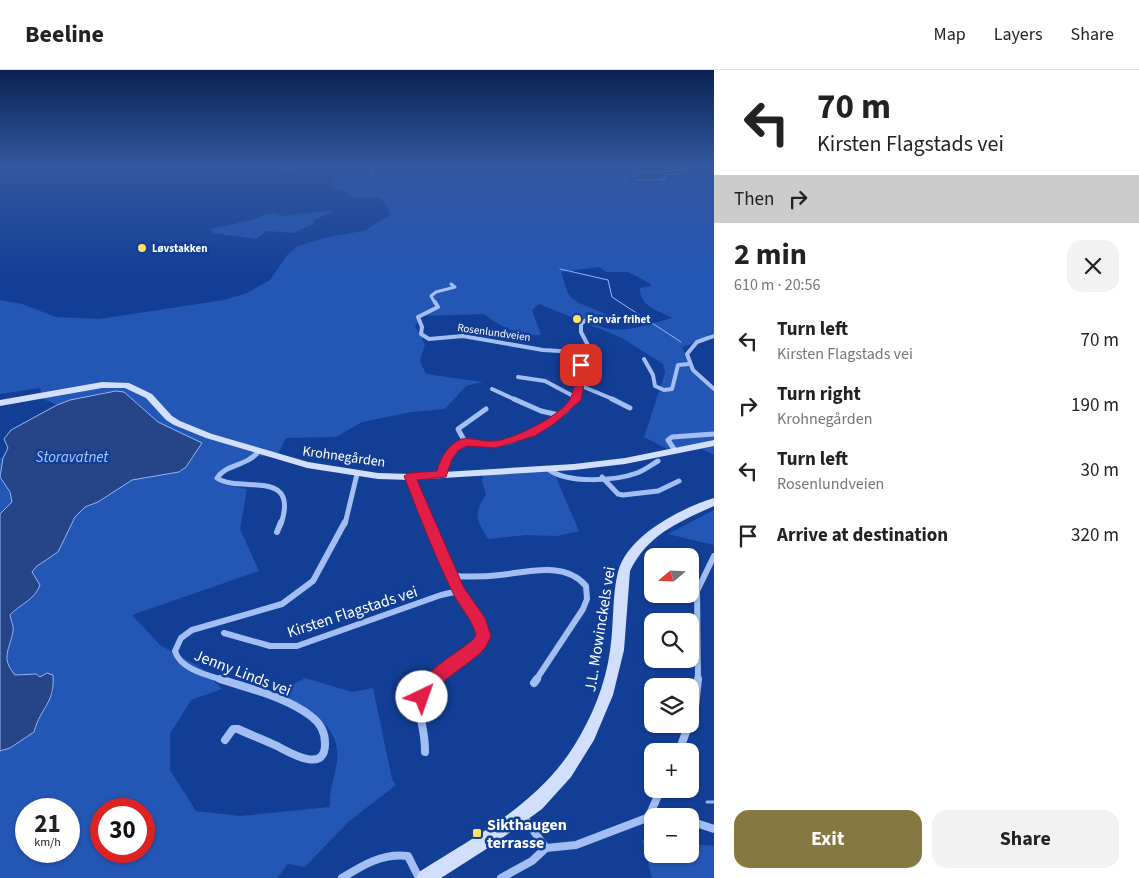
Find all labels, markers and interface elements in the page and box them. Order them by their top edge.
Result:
text: Beeline [25,17,104,52]
text: Map [934,22,966,47]
text: Layers [994,22,1043,47]
text: Share [1071,22,1114,47]
text: 70 m [817,82,891,132]
icon: left [734,90,799,155]
text: Kirsten Flagstads vei [817,128,1004,160]
icon: right [784,185,812,213]
text: Then [734,186,774,213]
text: 2 min [734,233,807,276]
button: close [1067,240,1119,292]
place label: Løvstakken [152,241,208,256]
marker: Løvstakken [136,242,148,254]
text: 610 m · 20:56 [734,274,821,296]
place label: For vår frihet [587,312,651,327]
marker: For vår frihet [571,313,583,325]
text: Turn left [777,316,848,343]
street label: Rosenlundveien [456,320,532,345]
icon: left [734,327,762,355]
text: 70 m [1081,327,1119,354]
text: Kirsten Flagstads vei [777,343,913,365]
pin [560,344,602,386]
icon: arrive [567,351,595,379]
text: Turn right [777,381,861,408]
icon: right [734,392,762,420]
text: 190 m [1071,392,1119,419]
text: Krohnegården [777,408,872,430]
street label: Krohnegården [301,441,387,473]
text: Turn left [777,446,848,473]
water label: Storavatnet [36,447,109,468]
icon: left [734,457,762,485]
text: 30 m [1081,457,1119,484]
text: Rosenlundveien [777,473,884,495]
icon: arrive [734,522,762,550]
text: Arrive at destination [777,522,948,549]
text: 320 m [1071,522,1119,549]
north arrow [644,548,699,602]
map controls [644,548,699,863]
street label: J.L. Mowinckels vei [579,565,621,694]
street label: Kirsten Flagstads vei [284,580,420,643]
button: search [644,613,699,668]
street label: Jenny Linds vei [191,644,294,702]
position arrow [395,670,447,722]
button: layers [644,678,699,733]
button: + [644,743,699,798]
speed limit sign: 30 [90,798,155,863]
text: 21 [34,806,61,842]
button: − [644,808,699,863]
button: Exit [734,810,922,868]
button: Share [932,810,1119,868]
place label: Sikthaugen terrasse [487,814,567,854]
marker: Sikthaugen terrasse [471,827,483,839]
text: km/h [34,834,61,851]

